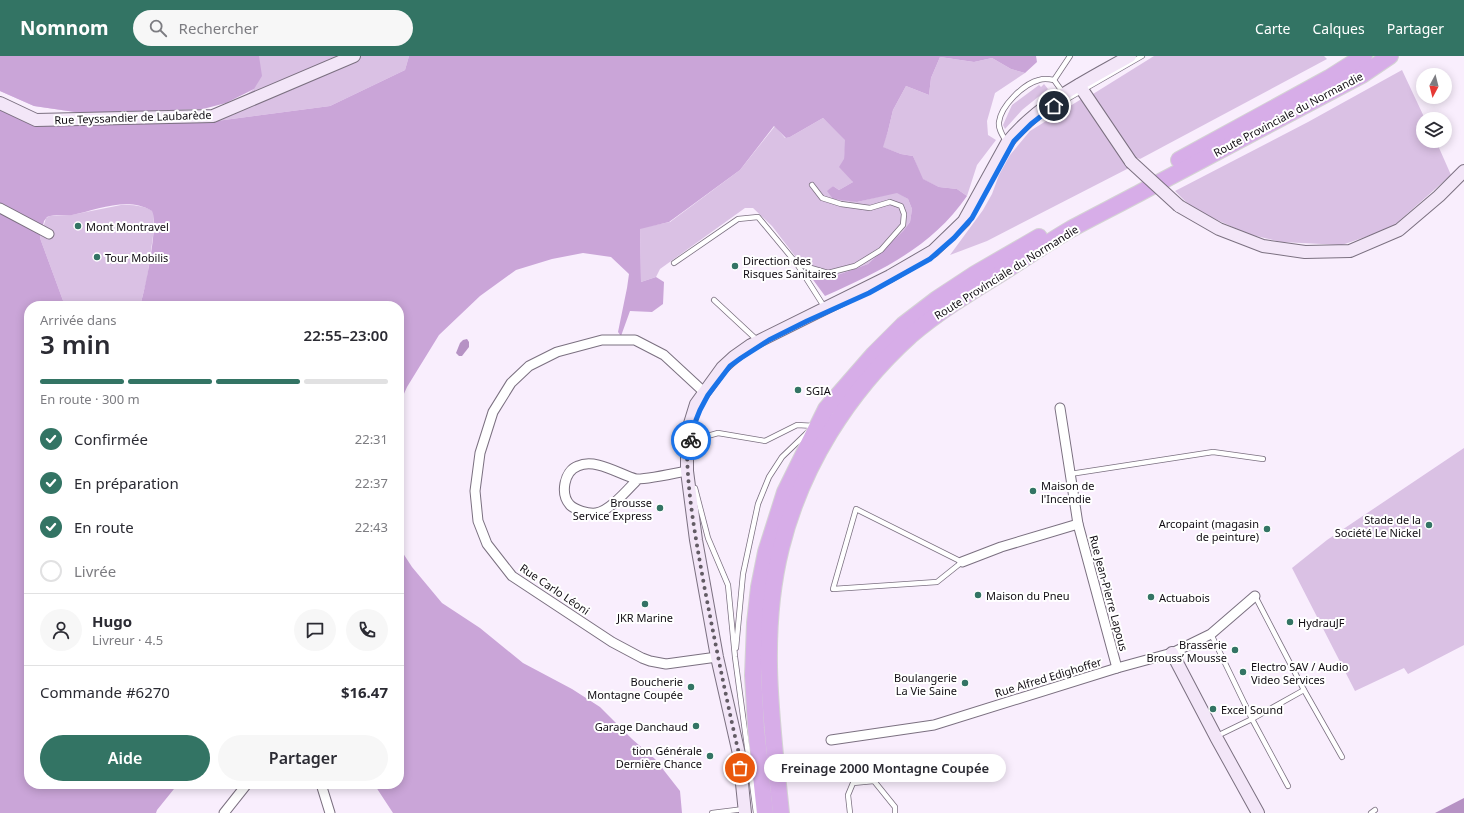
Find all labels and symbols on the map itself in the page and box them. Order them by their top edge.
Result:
street label: Route Provinciale du Normandie [1211,68,1365,160]
north arrow [1416,68,1452,104]
pin [1037,89,1071,123]
street label: Rue Teyssandier de Laubarède [54,107,212,127]
place label: Mont Montravel [86,219,169,234]
marker: Mont Montravel [73,221,83,231]
street label: Route Provinciale du Normandie [931,221,1081,323]
place label: Tour Mobilis [105,250,168,265]
marker: Tour Mobilis [92,252,102,262]
place label: Direction des Risques Sanitaires [743,253,836,281]
marker: Direction des Risques Sanitaires [730,261,740,271]
place label: SGIA [806,383,832,398]
marker: SGIA [793,385,803,395]
courier [671,420,711,460]
place label: Maison de l'Incendie [1041,478,1095,506]
marker: Maison de l'Incendie [1028,486,1038,496]
place label: Brousse Service Express [573,495,652,523]
marker: Brousse Service Express [655,503,665,513]
place label: Stade de la Société Le Nickel [1335,512,1421,540]
place label: Arcopaint (magasin de peinture) [1159,516,1259,544]
marker: Stade de la Société Le Nickel [1424,520,1434,530]
marker: Arcopaint (magasin de peinture) [1262,524,1272,534]
street label: Rue Jean-Pierre Lapous [1086,533,1132,653]
street label: Rue Carlo Léoni [517,560,593,618]
place label: Maison du Pneu [986,588,1069,603]
marker: Maison du Pneu [973,590,983,600]
place label: Actuabois [1159,590,1210,605]
marker: Actuabois [1146,592,1156,602]
marker: JKR Marine [640,599,650,609]
place label: JKR Marine [616,610,673,625]
place label: HydrauJF [1298,615,1345,630]
marker: HydrauJF [1285,617,1295,627]
place label: Brasserie Brouss’ Mousse [1147,637,1227,665]
marker: Brasserie Brouss’ Mousse [1230,645,1240,655]
street label: Rue Alfred Edighoffer [993,654,1104,700]
place label: Electro SAV / Audio Video Services [1251,659,1349,687]
marker: Electro SAV / Audio Video Services [1238,667,1248,677]
place label: Boulangerie La Vie Saine [894,670,957,698]
place label: Boucherie Montagne Coupée [587,674,683,702]
marker: Boulangerie La Vie Saine [960,678,970,688]
marker: Boucherie Montagne Coupée [686,682,696,692]
place label: Excel Sound [1221,702,1283,717]
marker: Excel Sound [1208,704,1218,714]
place label: Garage Danchaud [595,719,688,734]
marker: Garage Danchaud [691,721,701,731]
place label: tion Générale Dernière Chance [616,743,702,771]
marker: tion Générale Dernière Chance [705,751,715,761]
pin [723,751,757,785]
callout: Freinage 2000 Montagne Coupée [764,754,1006,782]

